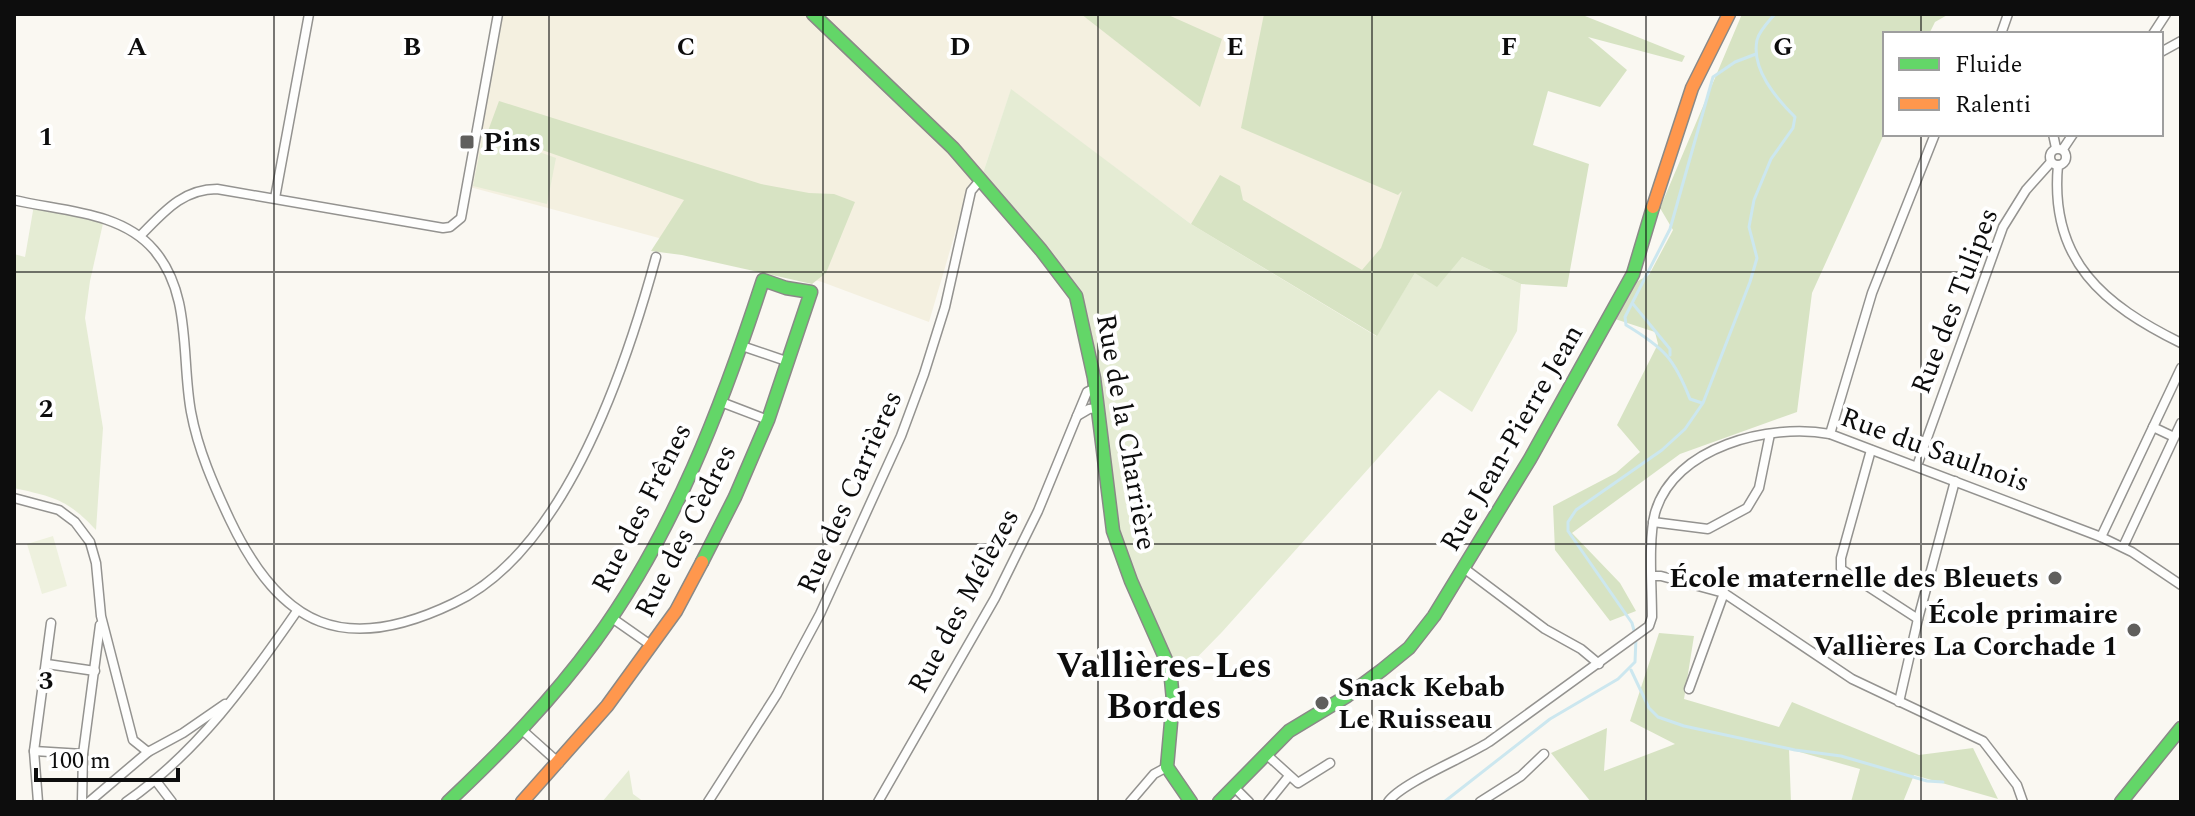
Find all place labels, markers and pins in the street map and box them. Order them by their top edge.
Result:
place label: Pins [483,121,541,164]
marker: Pins [458,133,476,151]
place label: École maternelle des Bleuets [1669,557,2039,600]
marker: École maternelle des Bleuets [2046,569,2064,587]
place label: École primaire Vallières La Corchade 1 [1813,593,2118,668]
marker: École primaire Vallières La Corchade 1 [2125,621,2143,639]
place label: Snack Kebab Le Ruisseau [1338,666,1505,741]
marker: Snack Kebab Le Ruisseau [1313,694,1331,712]

